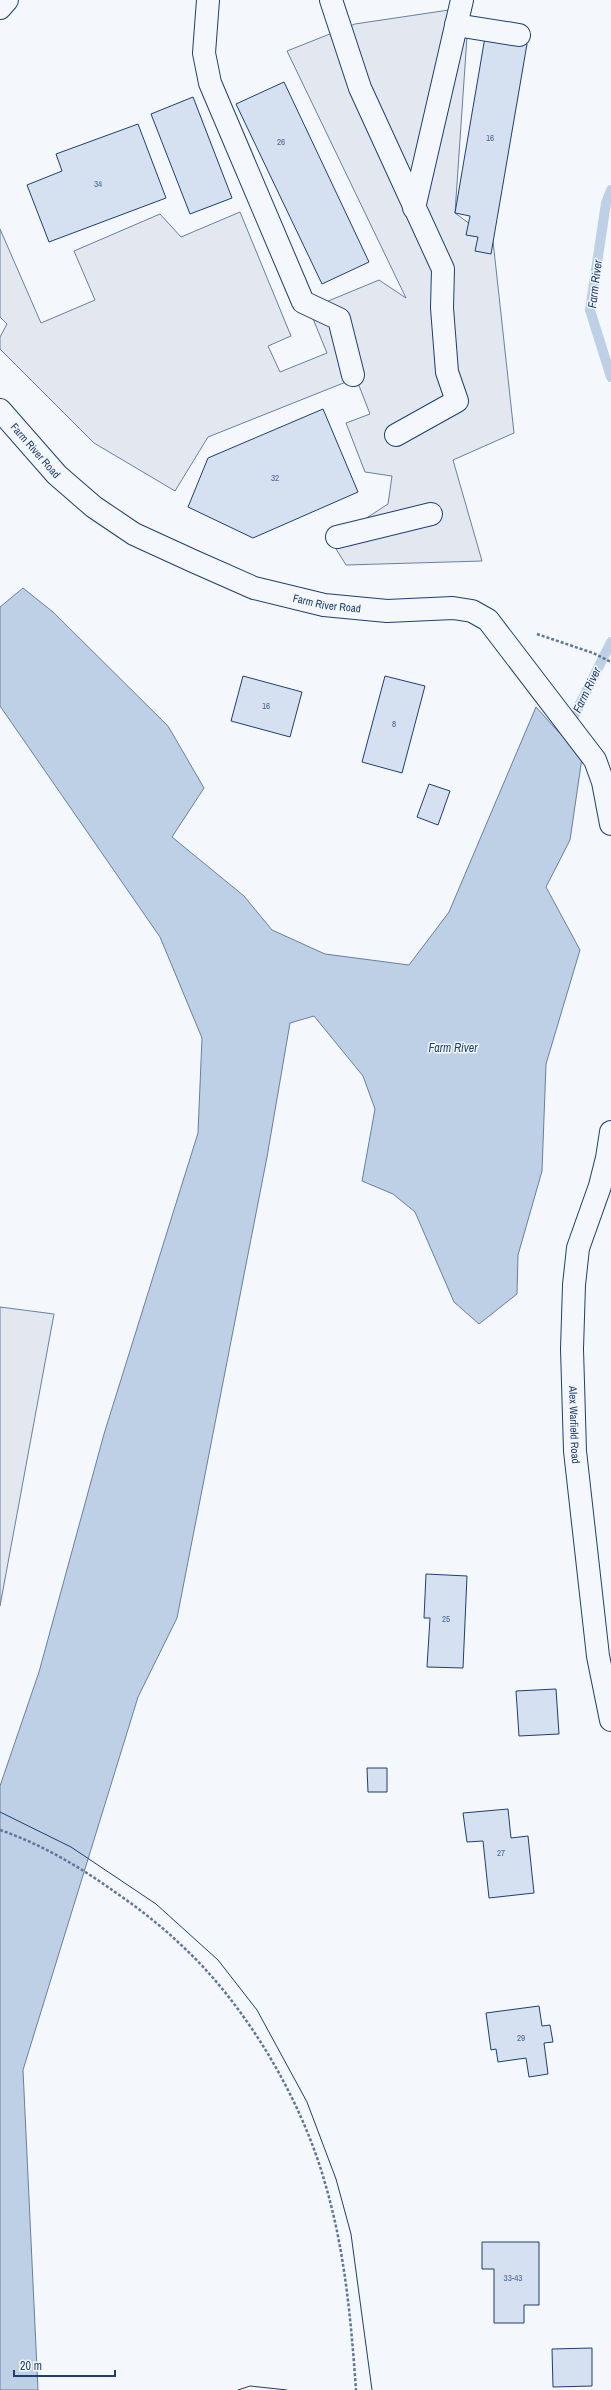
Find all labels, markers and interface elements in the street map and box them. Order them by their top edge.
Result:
house number: 16 [486,132,494,144]
house number: 26 [277,136,285,148]
house number: 34 [94,178,102,190]
water label: Farm River [584,258,606,309]
street label: Farm River Road [8,420,64,481]
house number: 32 [271,472,279,484]
street label: Farm River Road [292,591,362,615]
water label: Farm River [569,664,605,715]
house number: 16 [262,700,270,712]
house number: 8 [392,718,396,730]
water label: Farm River [429,1040,478,1056]
street label: Alex Warfield Road [566,1385,583,1464]
house number: 25 [442,1613,450,1625]
house number: 27 [497,1847,505,1859]
house number: 29 [517,2032,525,2044]
house number: 33-43 [504,2272,522,2284]
scale bar [14,2352,115,2378]
text: 20 m [20,2358,42,2374]

